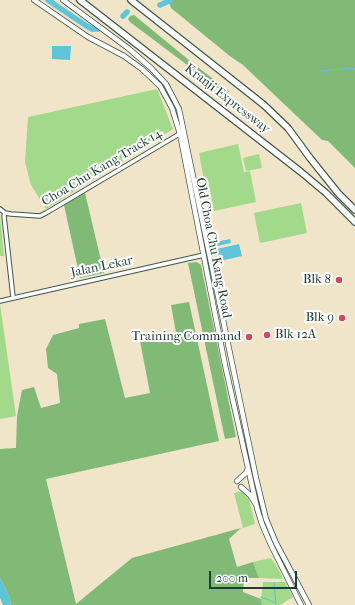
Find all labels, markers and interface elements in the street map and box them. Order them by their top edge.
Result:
street label: Kranji Expressway [181,61,273,137]
street label: Choa Chu Kang Track 14 [39,126,165,210]
street label: Old Choa Chu Kang Road [192,176,234,320]
street label: Jalan Lekar [70,253,134,281]
place label: Blk 8 [303,272,331,288]
marker: Blk 8 [334,275,344,285]
place label: Blk 9 [306,310,334,326]
marker: Blk 9 [337,313,347,323]
place label: Blk 12A [275,327,316,343]
place label: Training Command [132,329,241,345]
marker: Blk 12A [262,330,272,340]
marker: Training Command [244,332,254,342]
scale bar [211,563,299,589]
text: 200 m [216,571,248,585]

